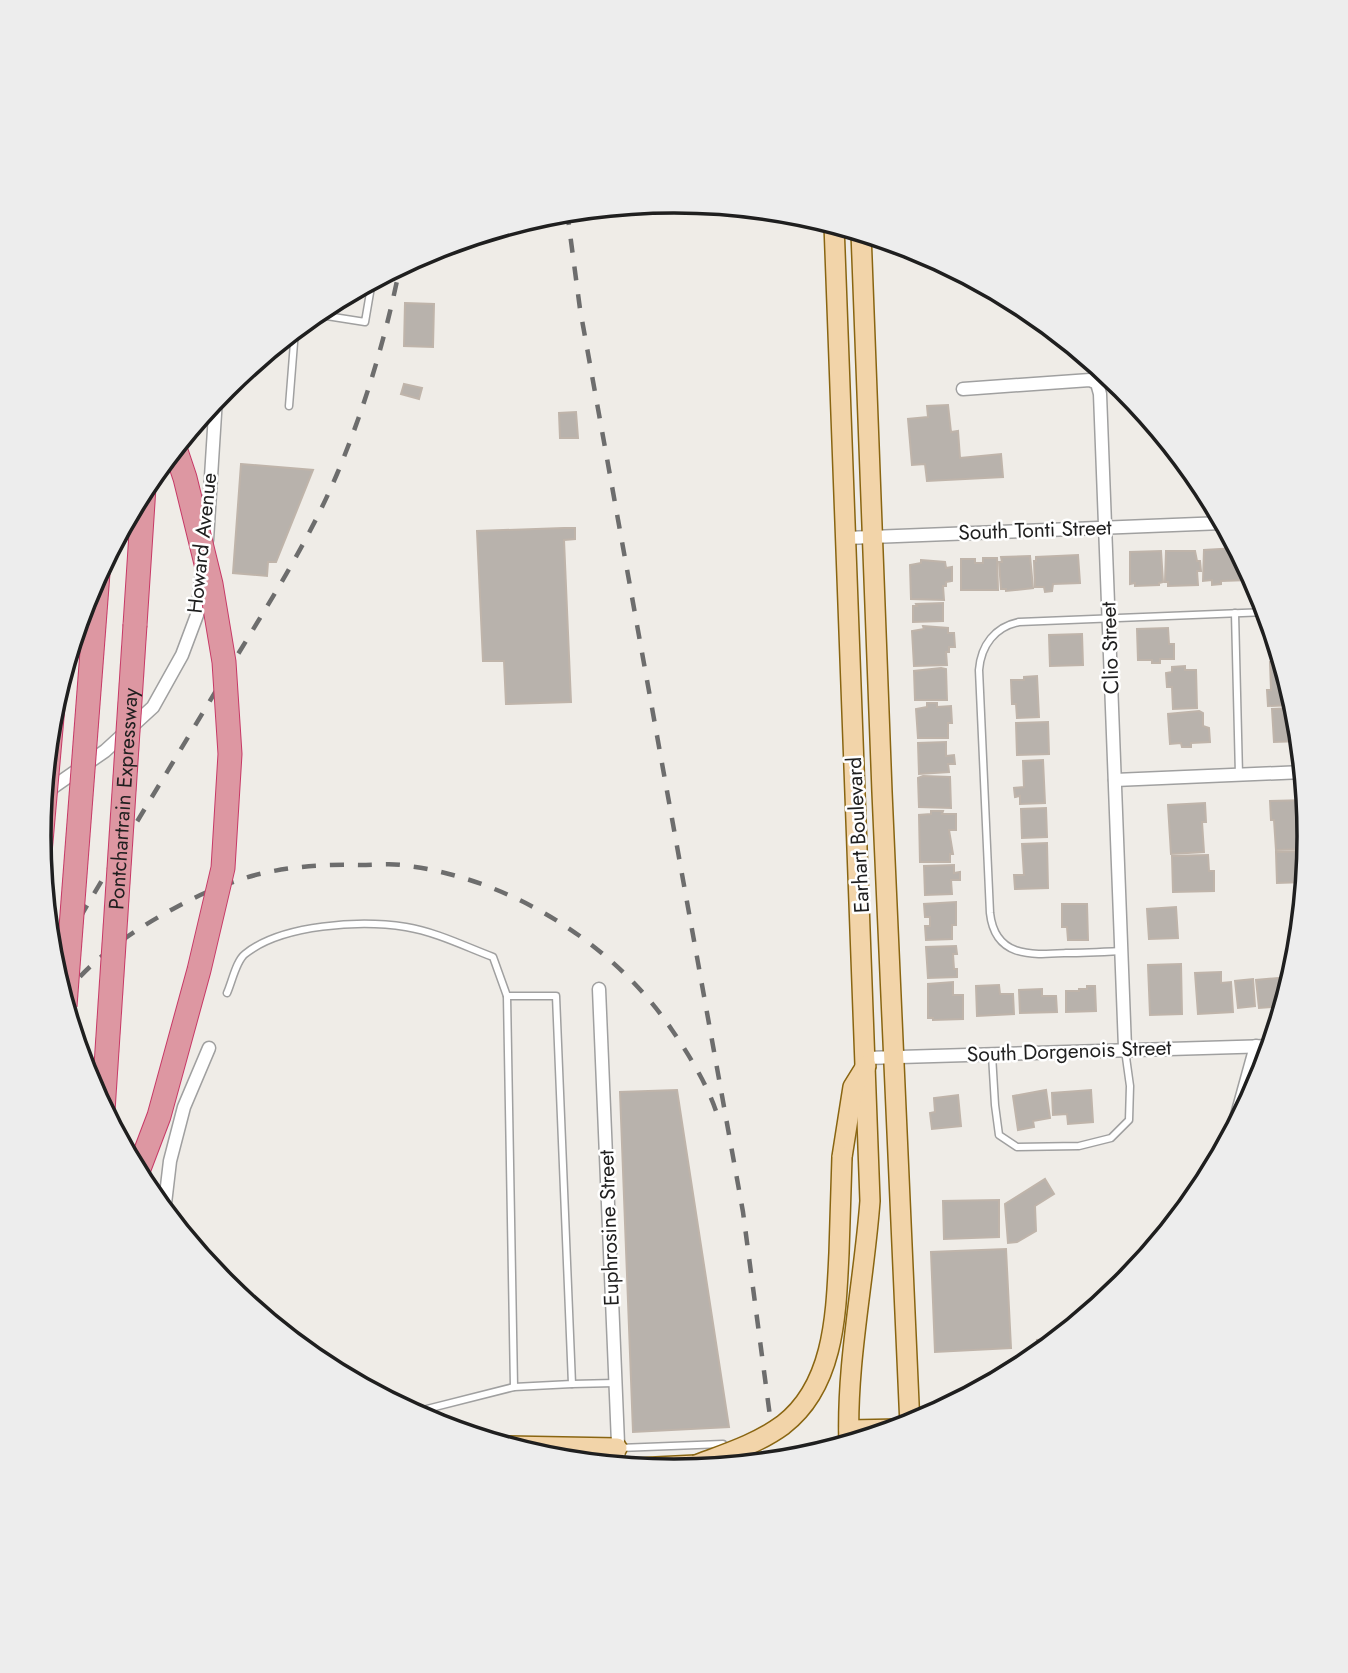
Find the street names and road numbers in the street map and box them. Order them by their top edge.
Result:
street label: Howard Avenue [180,471,224,615]
street label: South Tonti Street [958,512,1112,548]
street label: Clio Street [1093,601,1127,695]
street label: Pontchartrain Expressway [101,686,146,911]
street label: Earhart Boulevard [839,756,877,914]
street label: South Dorgenois Street [966,1032,1172,1070]
street label: Euphrosine Street [591,1149,627,1307]

